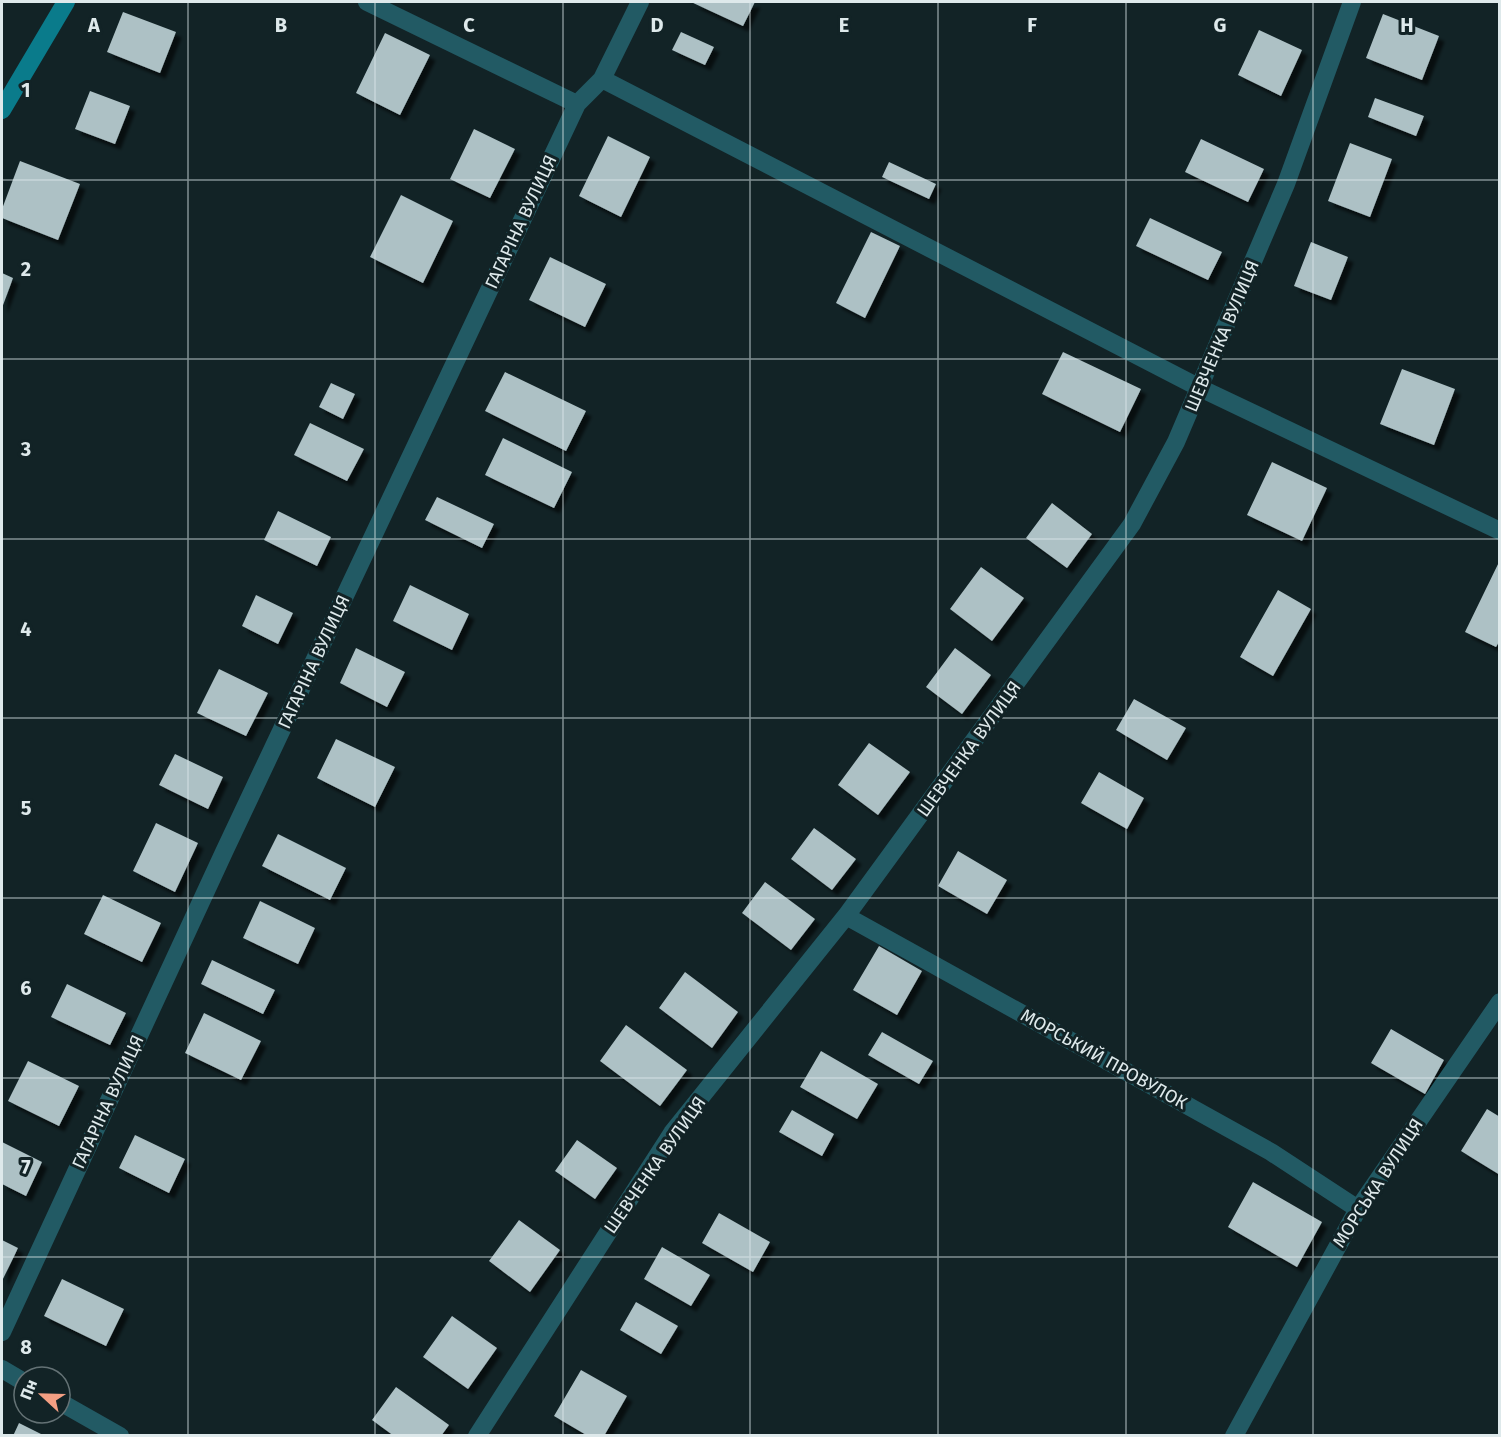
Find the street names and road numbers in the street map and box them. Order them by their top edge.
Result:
street label: ГАГАРІНА ВУЛИЦЯ [480,152,562,292]
street label: ШЕВЧЕНКА ВУЛИЦЯ [1180,257,1264,415]
street label: ГАГАРІНА ВУЛИЦЯ [273,592,355,732]
street label: ШЕВЧЕНКА ВУЛИЦЯ [912,677,1026,821]
street label: МОРСЬКИЙ ПРОВУЛОК [1017,1004,1191,1114]
street label: ГАГАРІНА ВУЛИЦЯ [67,1032,149,1172]
street label: ШЕВЧЕНКА ВУЛИЦЯ [599,1092,711,1238]
street label: МОРСЬКА ВУЛИЦЯ [1328,1114,1428,1252]

